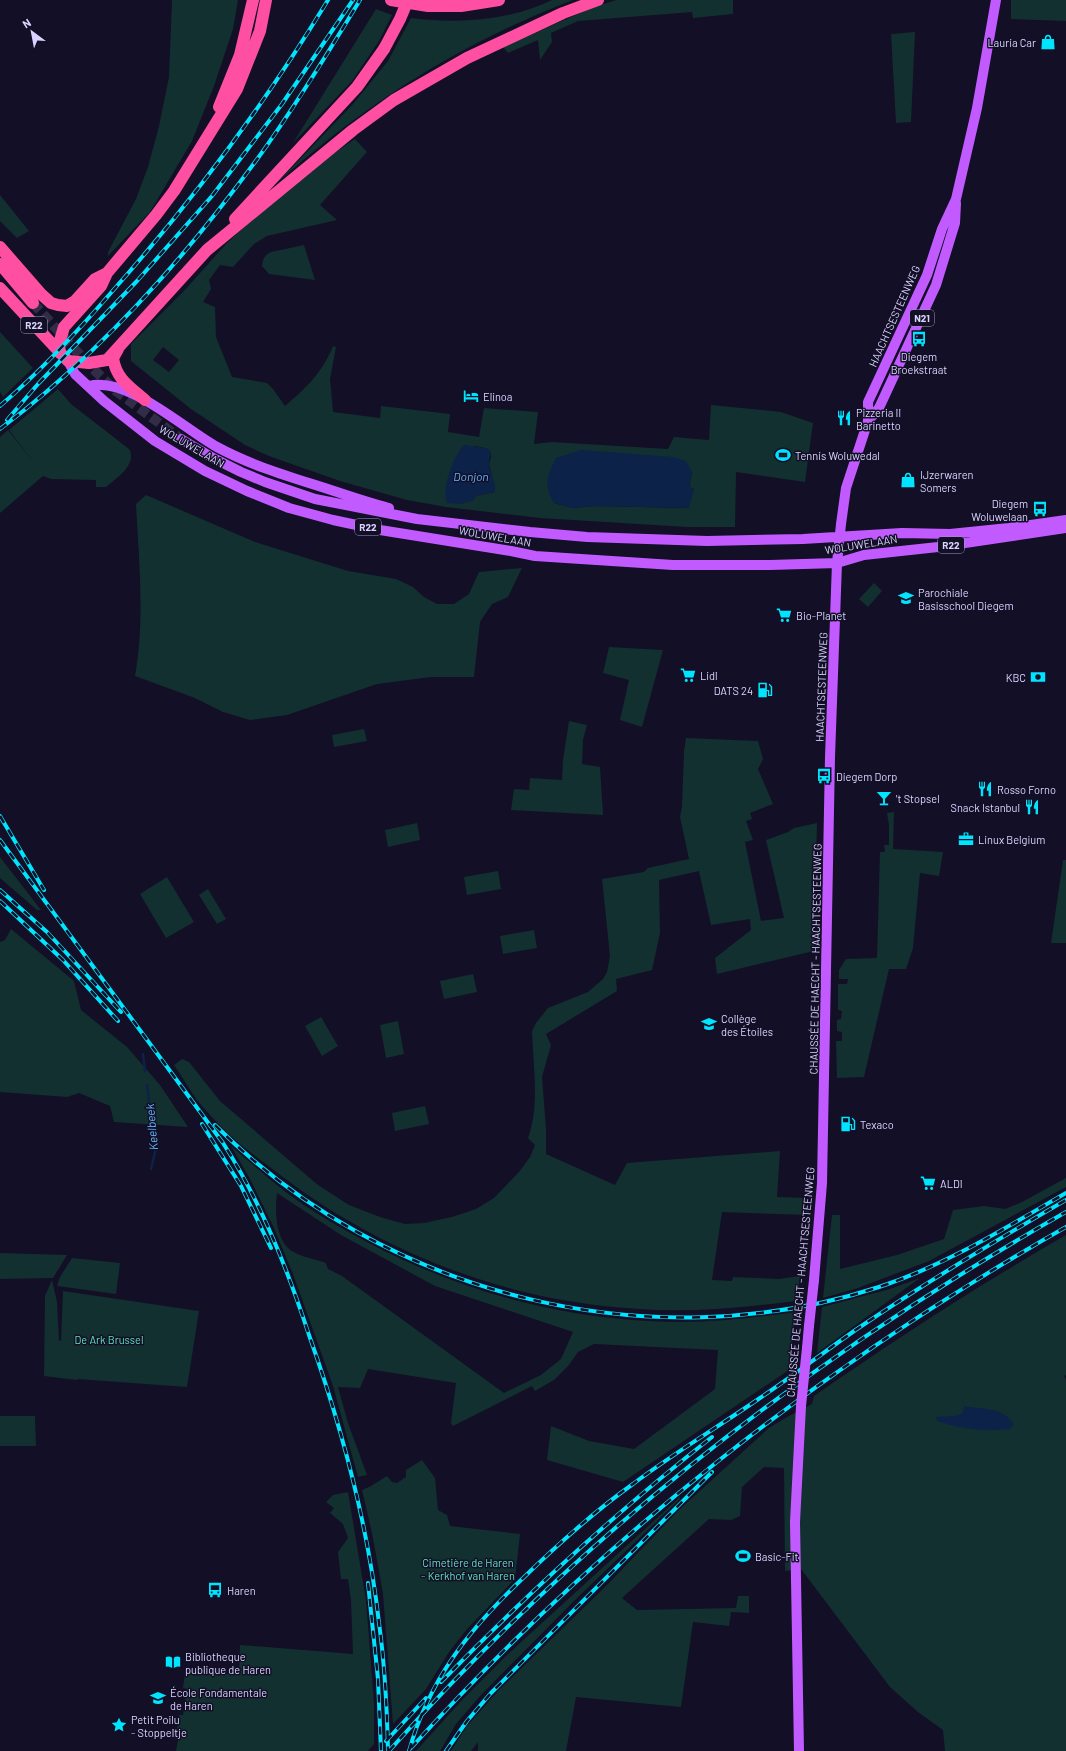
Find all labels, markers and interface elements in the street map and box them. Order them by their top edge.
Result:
north arrow [12,12,52,52]
text: N [20,16,33,31]
shop icon: Lauria Car [1039,33,1057,51]
place label: Lauria Car [987,36,1036,49]
street label: HAACHTSESTEENWEG [866,263,922,369]
road number: N21 [910,310,934,326]
road number: R22 [21,317,47,333]
bus stop icon: Diegem Broekstraat [910,330,928,348]
place label: Diegem Broekstraat [891,350,947,376]
hotel icon: Elinoa [462,387,480,405]
place label: Elinoa [483,390,512,403]
place label: Pizzeria Il Barinetto [856,406,901,432]
restaurant icon: Pizzeria Il Barinetto [835,409,853,427]
street label: WOLUWELAAN [157,422,227,470]
sports icon: Tennis Woluwedal [774,446,792,464]
place label: Tennis Woluwedal [795,449,880,462]
place label: IJzerwaren Somers [920,468,974,494]
water label: Donjon [453,469,489,483]
shop icon: IJzerwaren Somers [899,471,917,489]
place label: Diegem Woluwelaan [971,497,1028,523]
bus stop icon: Diegem Woluwelaan [1031,500,1049,518]
road number: R22 [355,519,381,535]
street label: WOLUWELAAN [458,523,532,549]
street label: WOLUWELAAN [824,532,898,556]
road number: R22 [938,537,964,553]
place label: Parochiale Basisschool Diegem [918,586,1014,612]
school or university icon: Parochiale Basisschool Diegem [897,589,915,607]
supermarket icon: Bio-Planet [775,606,793,624]
place label: Bio-Planet [796,609,846,622]
street label: HAACHTSESTEENWEG [813,632,829,742]
supermarket icon: Lidl [679,666,697,684]
bank icon: KBC [1029,668,1047,686]
place label: Lidl [700,669,718,682]
place label: KBC [1006,671,1026,684]
fuel station icon: DATS 24 [756,681,774,699]
place label: DATS 24 [714,684,753,697]
bus stop icon: Diegem Dorp [815,767,833,785]
place label: Diegem Dorp [836,770,897,783]
restaurant icon: Rosso Forno [976,780,994,798]
place label: Rosso Forno [997,783,1056,796]
bar icon: 't Stopsel [875,789,893,807]
place label: 't Stopsel [896,792,940,805]
restaurant icon: Snack Istanbul [1023,798,1041,816]
place label: Snack Istanbul [950,801,1020,814]
office icon: Linux Belgium [957,830,975,848]
place label: Linux Belgium [978,833,1045,846]
street label: CHAUSSÉE DE HAECHT - HAACHTSESTEENWEG [806,843,824,1075]
place label: Collège des Étoiles [721,1012,773,1038]
school or university icon: Collège des Étoiles [700,1015,718,1033]
water label: Keelbeek [142,1103,160,1151]
fuel station icon: Texaco [839,1115,857,1133]
place label: Texaco [860,1118,894,1131]
street label: CHAUSSÉE DE HAECHT - HAACHTSESTEENWEG [783,1166,817,1398]
supermarket icon: ALDI [919,1174,937,1192]
place label: ALDI [940,1177,963,1190]
park label: De Ark Brussel [75,1333,143,1346]
sports icon: Basic-Fit [734,1547,752,1565]
place label: Basic-Fit [755,1550,799,1563]
park label: Cimetière de Haren - Kerkhof van Haren [421,1556,515,1582]
bus stop icon: Haren [206,1581,224,1599]
place label: Haren [227,1584,256,1597]
place label: Bibliotheque publique de Haren [185,1650,271,1676]
library icon: Bibliotheque publique de Haren [164,1653,182,1671]
place label: École Fondamentale de Haren [170,1686,267,1712]
school or university icon: École Fondamentale de Haren [149,1689,167,1707]
place label: Petit Poilu - Stoppeltje [131,1713,187,1739]
place icon: Petit Poilu - Stoppeltje [110,1716,128,1734]

